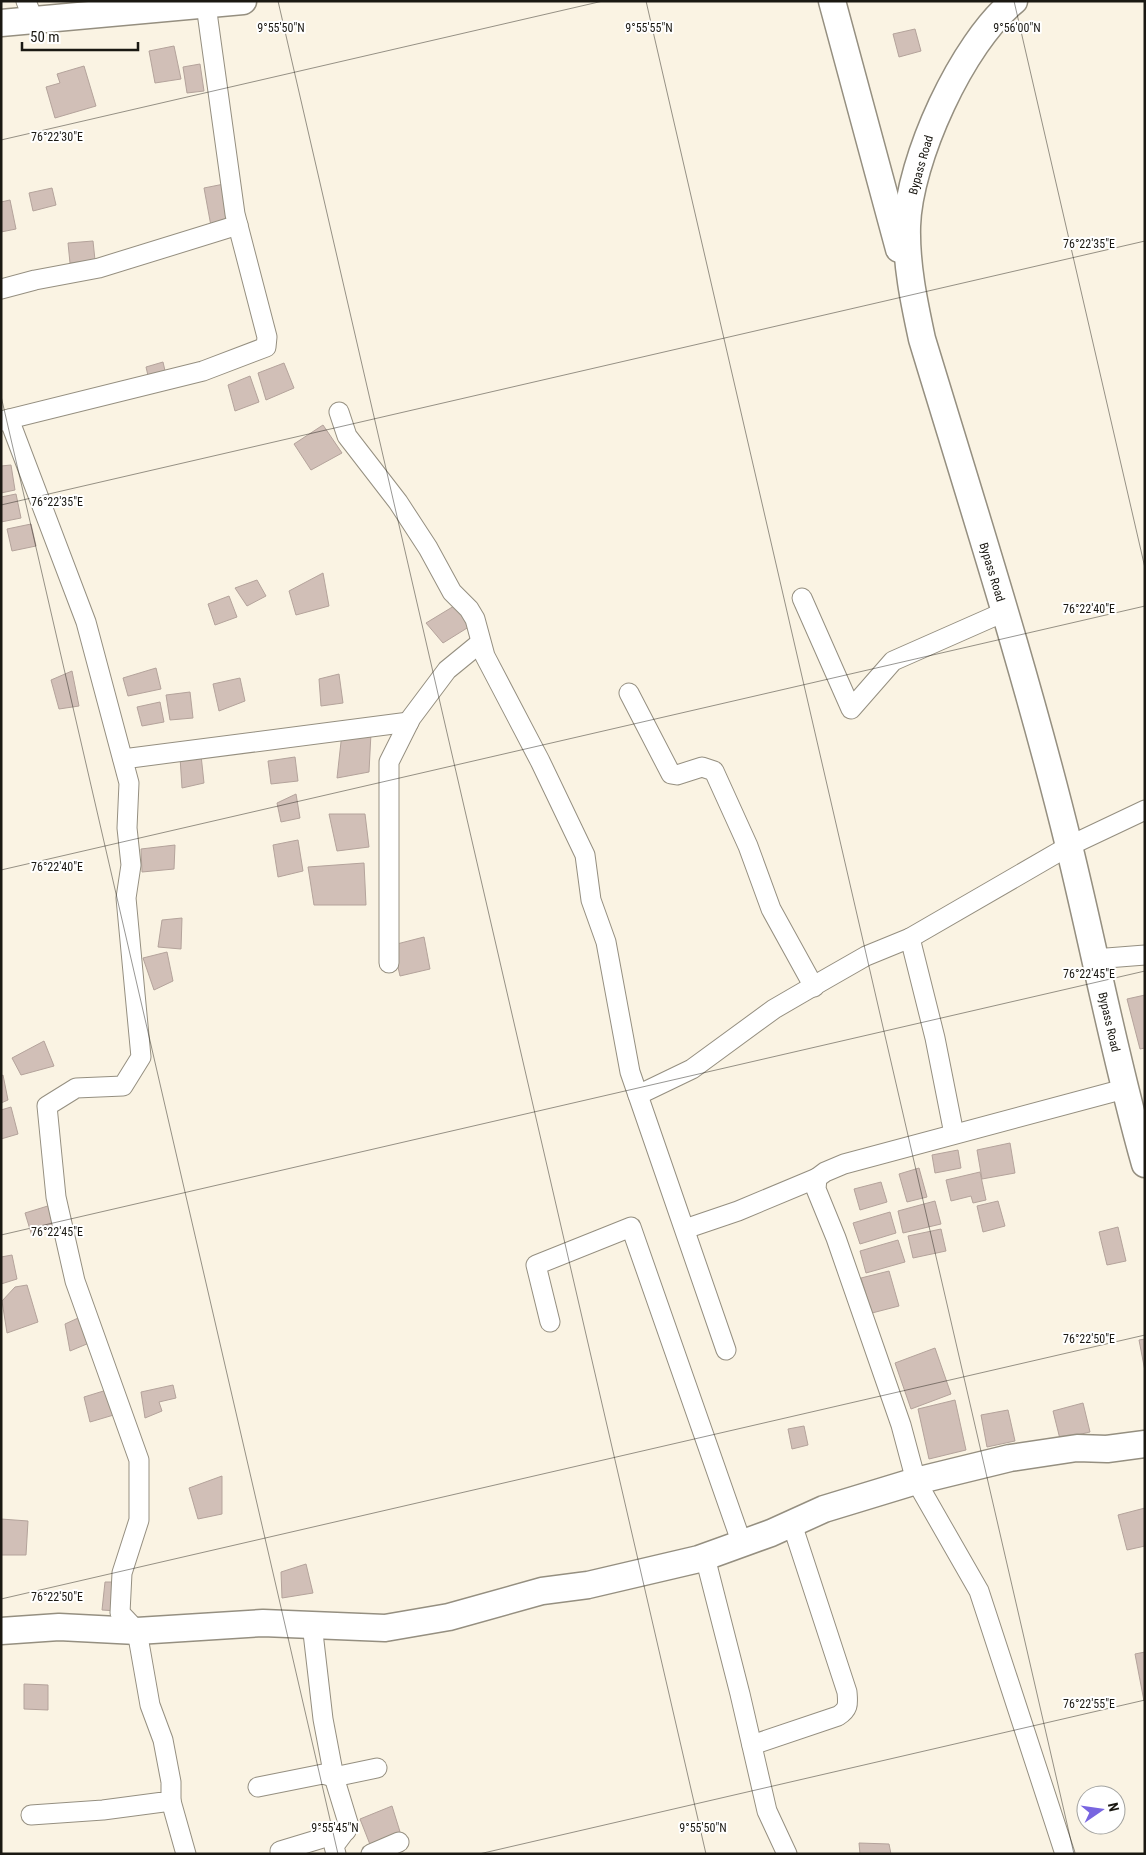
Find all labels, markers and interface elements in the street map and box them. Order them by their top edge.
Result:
scale bar [22,20,139,52]
text: 9°55'50"N [257,21,305,35]
text: 9°55'55"N [625,21,673,35]
text: 9°56'00"N [993,21,1041,35]
text: 50 m [30,28,60,46]
text: 76°22'30"E [31,130,83,144]
street label: Bypass Road [906,134,936,196]
text: 76°22'35"E [1063,237,1115,251]
text: 76°22'35"E [31,495,83,509]
street label: Bypass Road [976,541,1008,603]
text: 76°22'40"E [1063,602,1115,616]
text: 76°22'40"E [31,860,83,874]
text: 76°22'45"E [1063,967,1115,981]
street label: Bypass Road [1095,991,1123,1053]
text: 76°22'45"E [31,1225,83,1239]
text: 76°22'50"E [1063,1332,1115,1346]
text: 76°22'50"E [31,1590,83,1604]
text: 76°22'55"E [1063,1697,1115,1711]
north arrow [1076,1785,1126,1835]
text: N [1105,1801,1122,1813]
text: 9°55'45"N [311,1821,359,1835]
text: 9°55'50"N [679,1821,727,1835]

